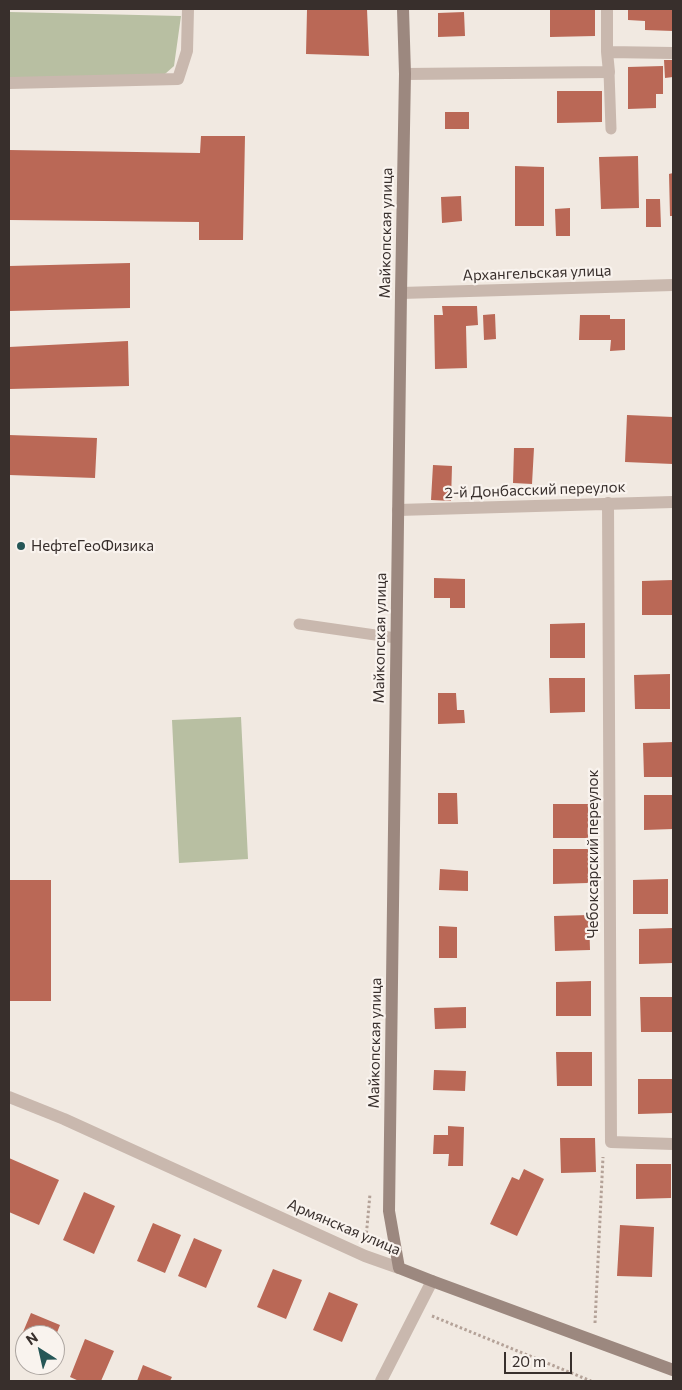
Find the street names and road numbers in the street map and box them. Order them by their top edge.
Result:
street label: Майкопская улица [376,167,396,299]
street label: Архангельская улица [462,261,612,285]
street label: 2-й Донбасский переулок [444,478,626,502]
street label: Майкопская улица [370,572,390,704]
street label: Чебоксарский переулок [584,769,602,939]
street label: Майкопская улица [365,977,385,1109]
street label: Армянская улица [285,1195,403,1259]

